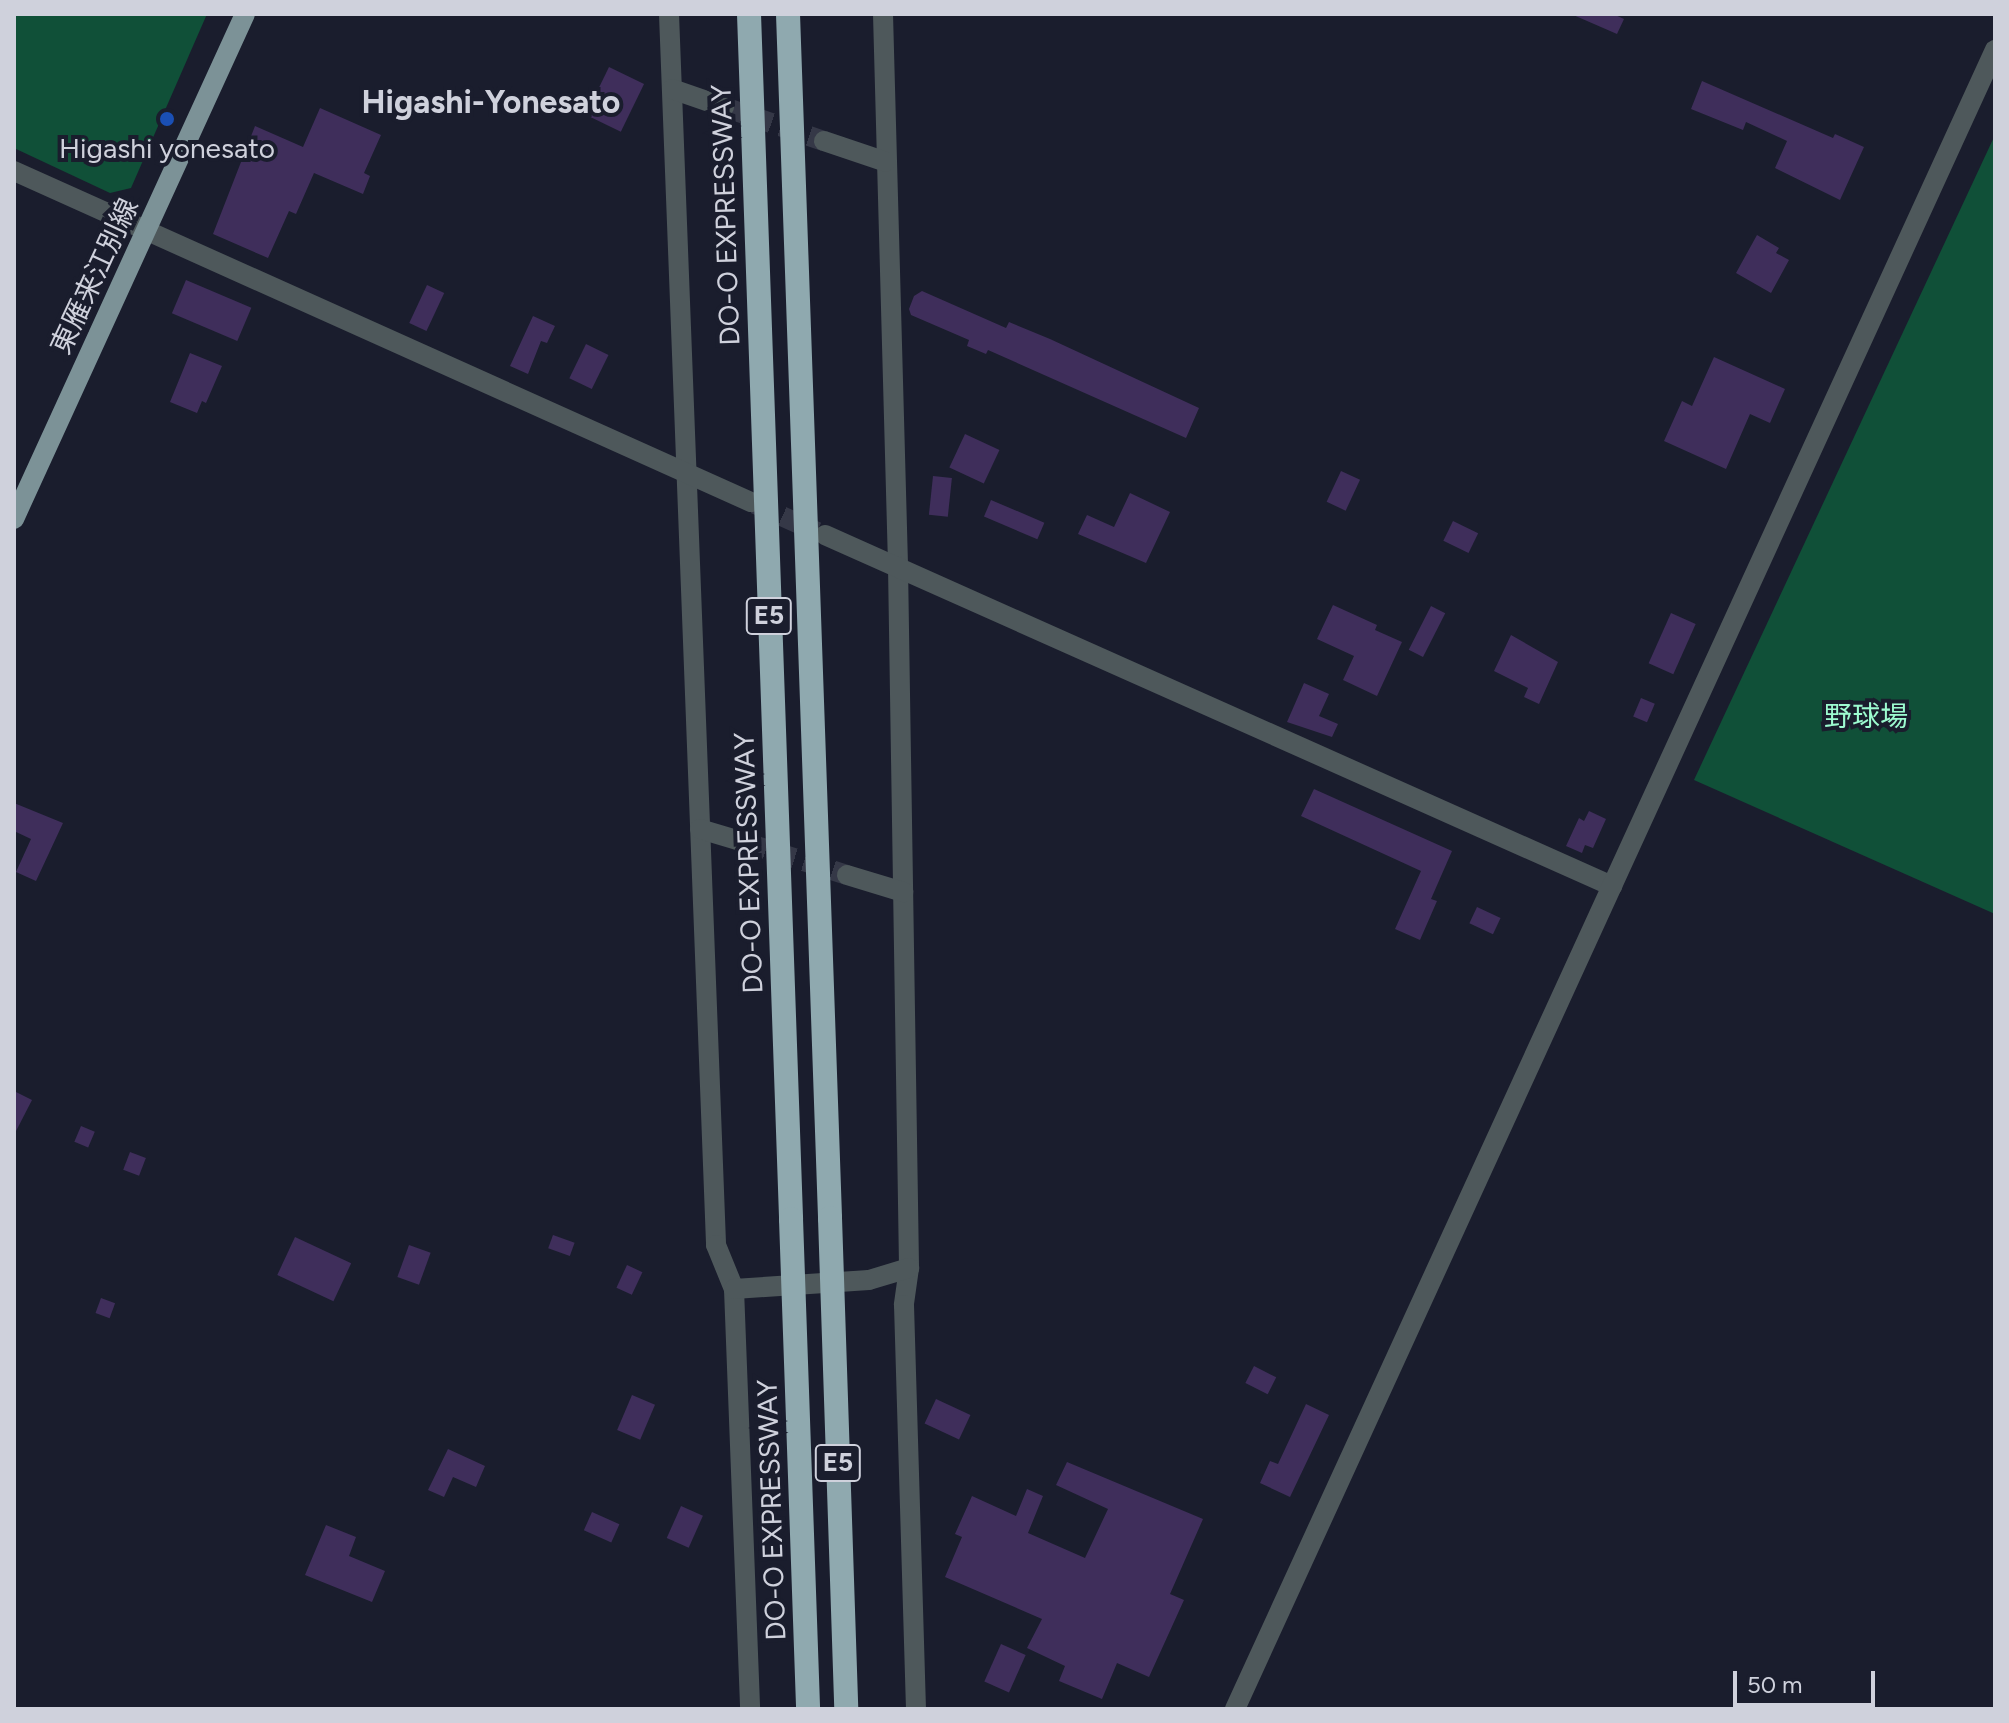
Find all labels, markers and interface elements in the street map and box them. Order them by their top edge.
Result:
district label: Higashi-Yonesato [362,83,620,121]
street label: DO-O EXPRESSWAY [704,84,746,346]
marker: Higashi yonesato [158,110,176,128]
place label: Higashi yonesato [59,131,275,165]
street label: 東雁来江別線 [43,193,145,359]
road number: E5 [745,594,793,638]
park label: 野球場 [1824,699,1908,733]
street label: DO-O EXPRESSWAY [727,732,769,994]
street label: DO-O EXPRESSWAY [750,1379,792,1641]
road number: E5 [814,1441,862,1485]
scale bar [1737,1655,1879,1705]
text: 50 m [1747,1670,1803,1699]

